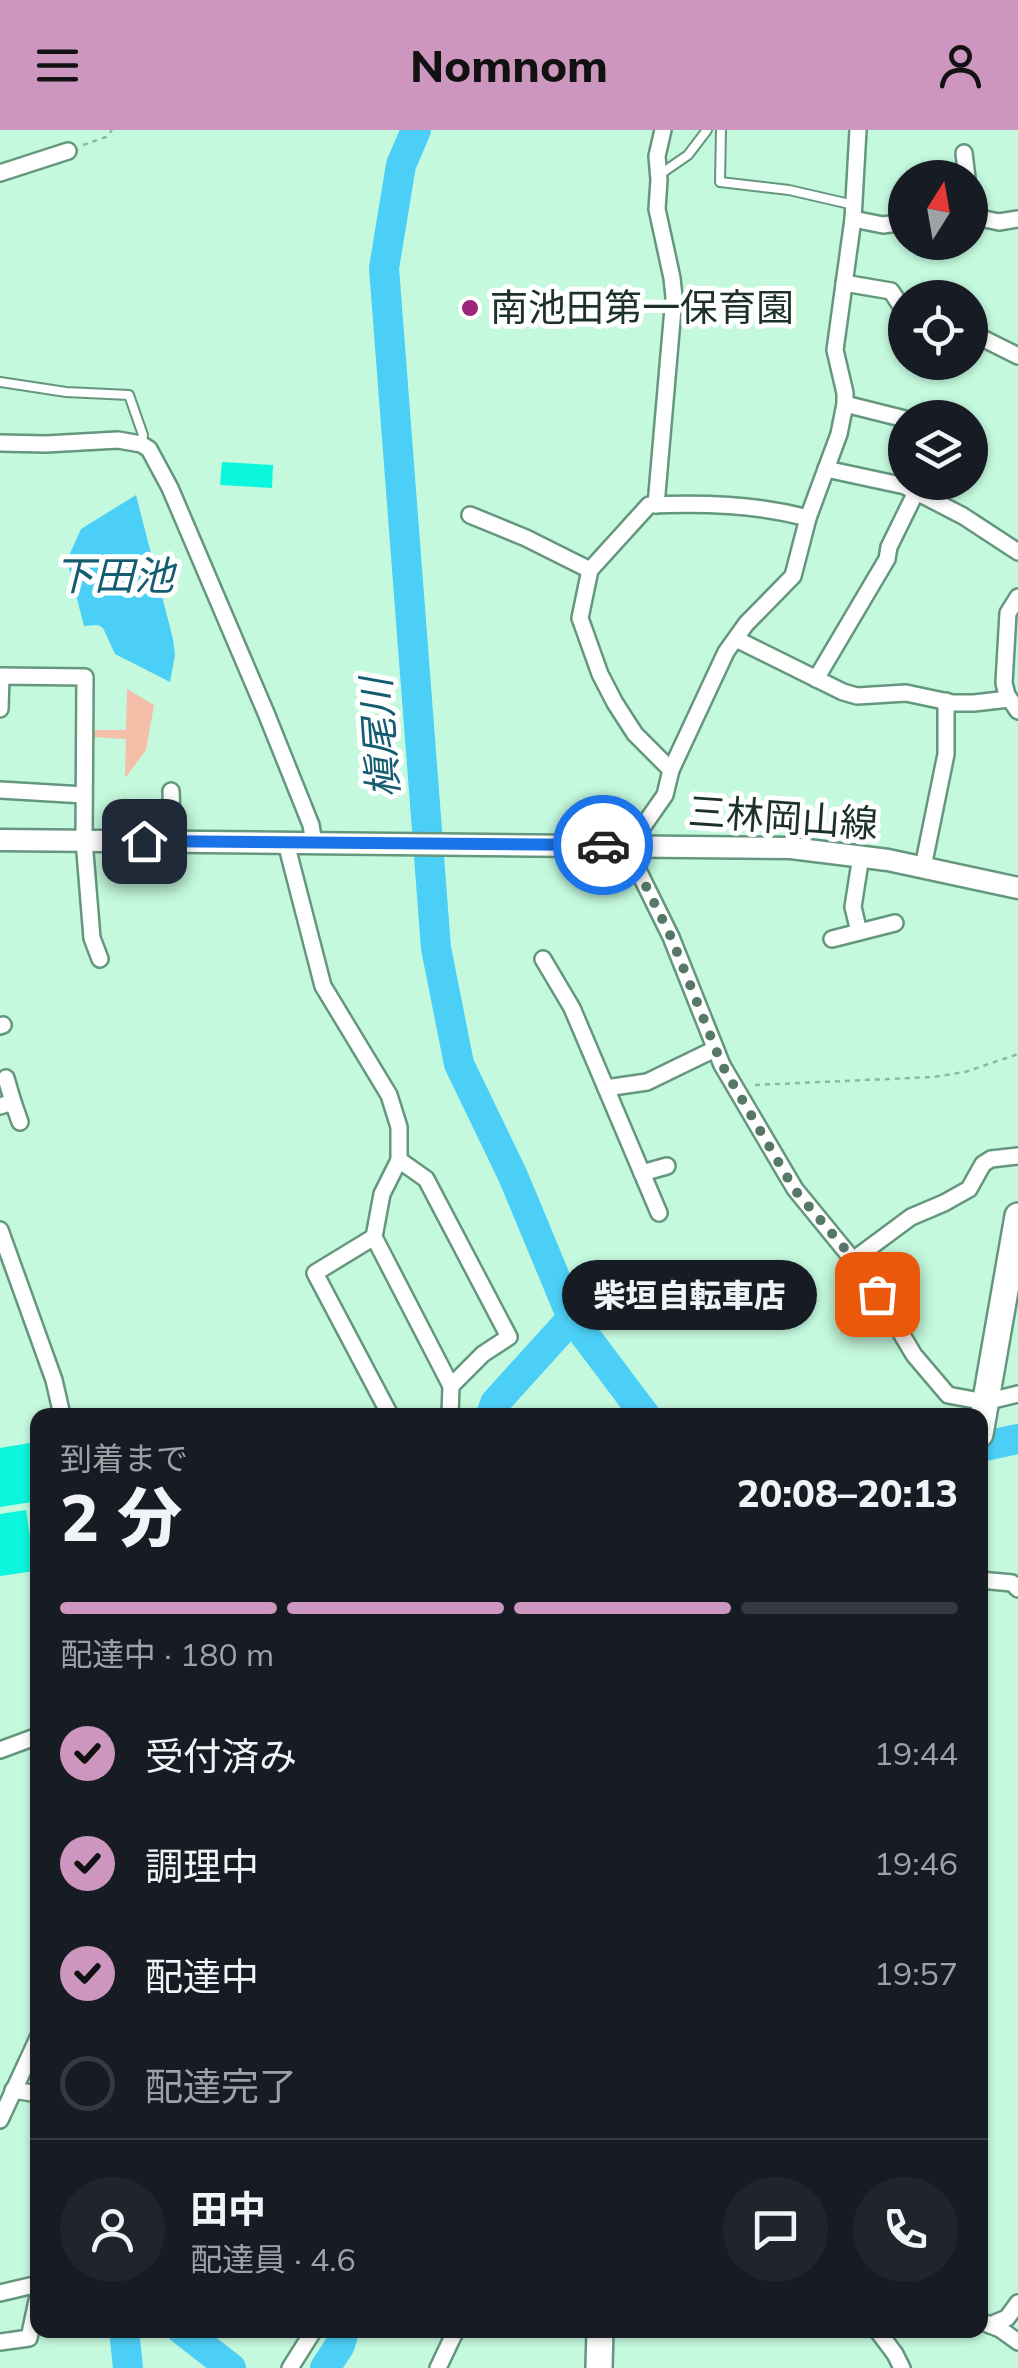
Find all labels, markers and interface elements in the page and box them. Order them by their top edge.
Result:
text: Nomnom [410,37,608,93]
icon: menu [30,38,85,93]
icon: person [933,38,988,93]
north arrow [888,160,988,260]
map controls [888,160,988,500]
button: locate [888,280,988,380]
place label: 南池田第一保育園 [490,283,794,331]
marker: 南池田第一保育園 [459,297,481,319]
button: layers [888,400,988,500]
water label: 下田池 [54,550,178,600]
water label: 槇尾川 [350,672,408,800]
street label: 三林岡山線 [687,786,880,848]
courier [553,795,653,895]
pin [102,799,187,884]
icon: home [117,814,172,869]
icon: car [576,818,631,873]
pin [835,1252,920,1337]
callout: 柴垣自転車店 [562,1259,817,1329]
icon: bag [850,1267,905,1322]
text: 柴垣自転車店 [593,1275,786,1315]
text: 到着まで [60,1438,188,1478]
text: 20:08–20:13 [737,1469,958,1517]
text: 2 分 [60,1476,182,1557]
text: 配達中 · 180 m [60,1634,274,1674]
icon: check [60,1726,115,1781]
text: 受付済み [145,1732,297,1780]
text: 19:44 [874,1733,958,1773]
icon: check [60,1836,115,1891]
text: 調理中 [145,1842,259,1890]
text: 19:46 [874,1843,958,1883]
icon: check [60,1946,115,2001]
text: 配達中 [145,1952,259,2000]
text: 19:57 [874,1953,958,1993]
text: 配達完了 [145,2062,297,2110]
button: person [60,2177,165,2282]
button: chat [723,2177,828,2282]
button: phone [853,2177,958,2282]
text: 田中 [190,2185,266,2233]
text: 配達員 · 4.6 [190,2239,356,2279]

